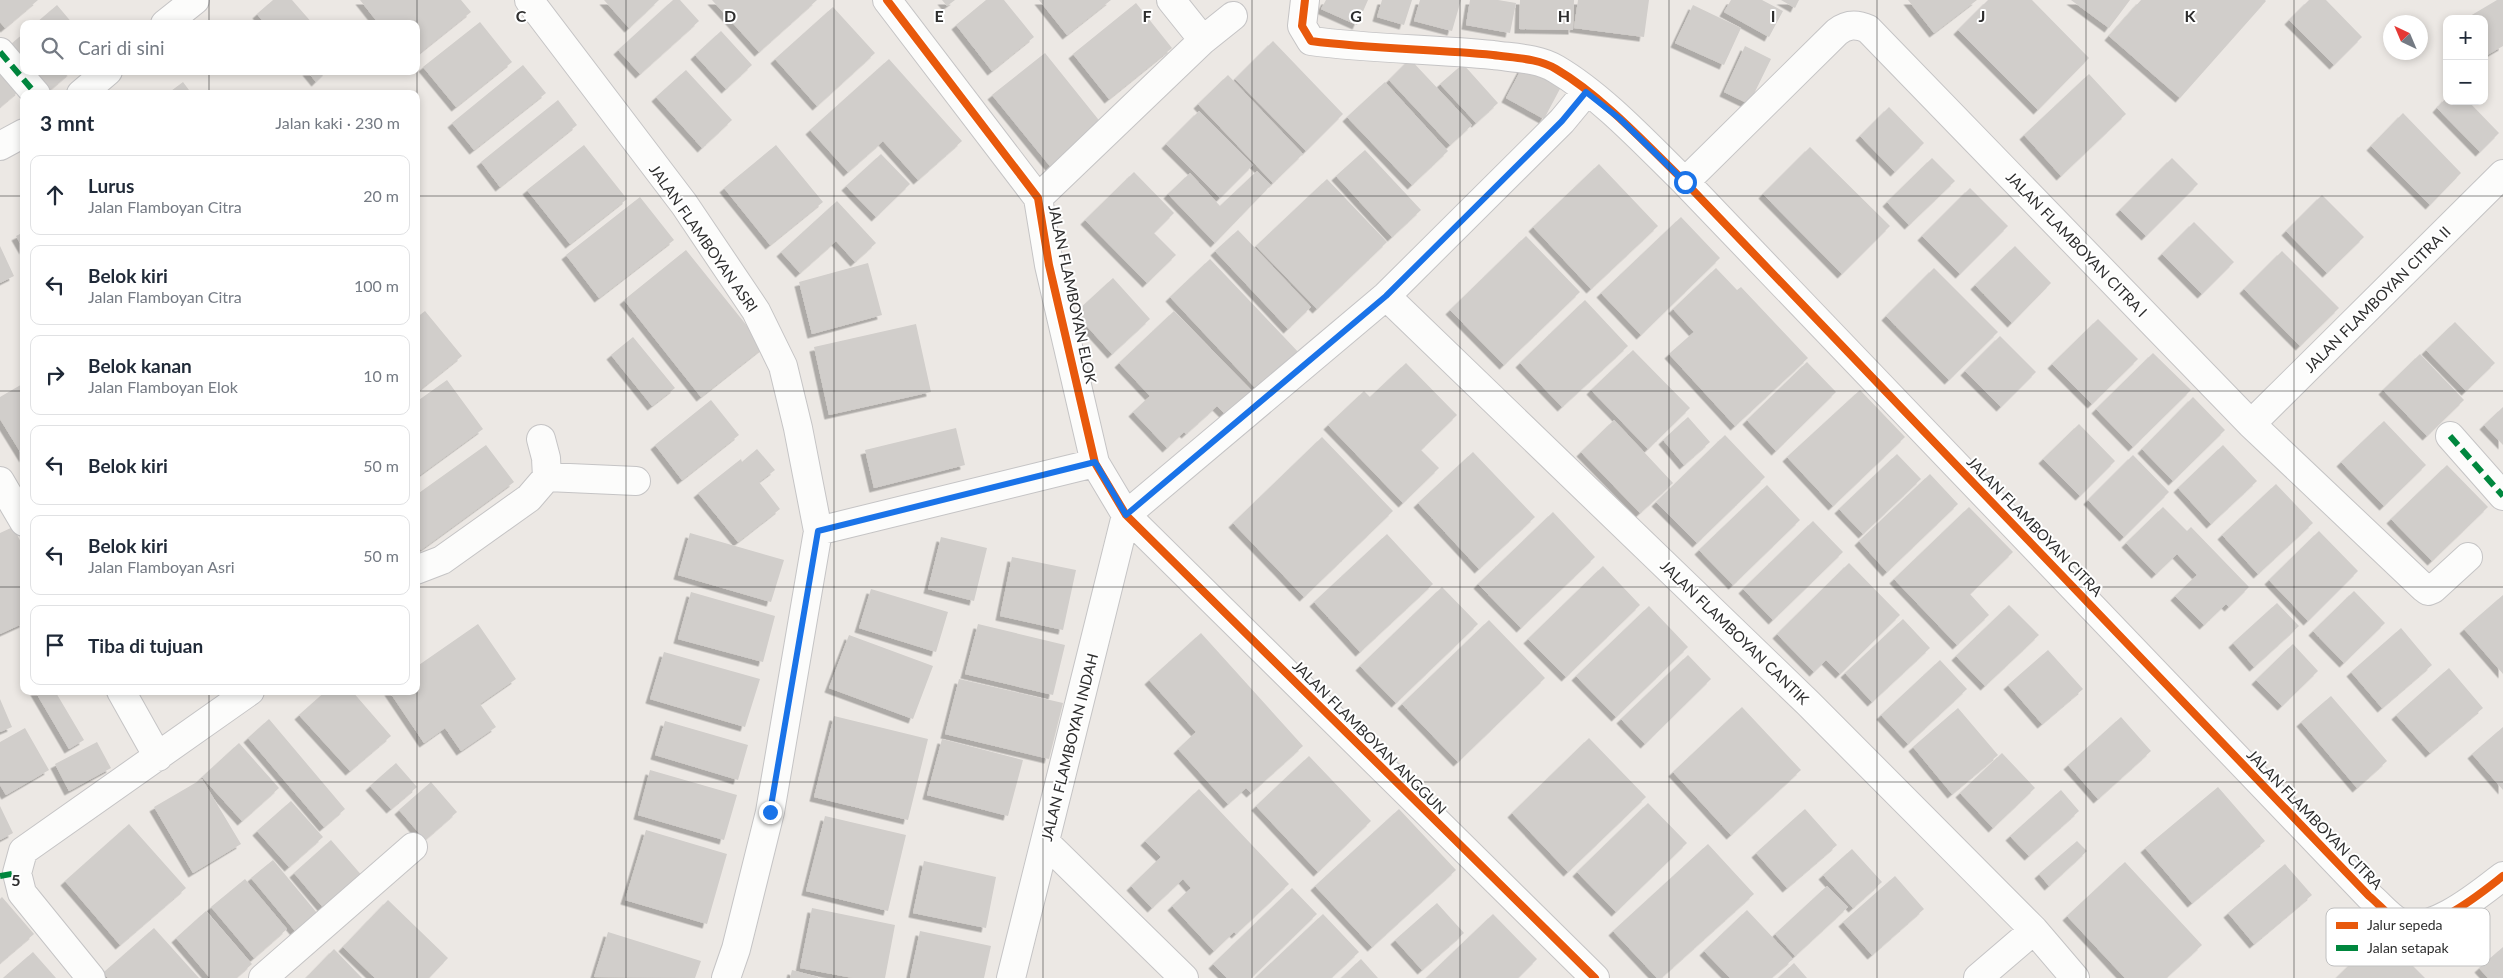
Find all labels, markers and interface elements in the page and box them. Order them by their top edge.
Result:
text: C [516,6,527,25]
text: D [724,6,736,25]
text: E [934,6,944,25]
text: F [1142,6,1152,25]
text: G [1350,6,1362,25]
text: H [1558,6,1570,25]
text: I [1771,6,1775,25]
text: J [1979,6,1985,25]
text: K [2185,6,2197,25]
north arrow [2383,15,2428,60]
map controls [2443,15,2488,105]
button: + [2443,15,2488,60]
search box [20,20,420,75]
icon: search [38,34,66,62]
text: Cari di sini [78,36,165,59]
button: − [2443,60,2488,105]
text: 3 mnt [40,110,94,135]
text: Jalan kaki · 230 m [275,113,400,132]
street label: JALAN FLAMBOYAN ASRI [646,161,762,315]
street label: JALAN FLAMBOYAN CITRA I [2003,168,2151,320]
route start [1674,171,1697,194]
text: Lurus [88,174,134,197]
icon: ahead [41,181,69,209]
text: 20 m [363,186,399,205]
text: Jalan Flamboyan Citra [88,197,242,216]
street label: JALAN FLAMBOYAN ELOK [1045,203,1101,385]
street label: JALAN FLAMBOYAN CITRA II [2300,222,2454,376]
text: Belok kiri [88,264,168,287]
icon: left [41,271,69,299]
text: 100 m [354,276,399,295]
text: Jalan Flamboyan Citra [88,287,242,306]
text: Belok kanan [88,354,192,377]
icon: right [41,361,69,389]
text: 10 m [363,366,399,385]
text: Jalan Flamboyan Elok [88,377,238,396]
icon: left [41,451,69,479]
street label: JALAN FLAMBOYAN CITRA [1963,452,2107,600]
text: Belok kiri [88,454,168,477]
text: 50 m [363,456,399,475]
text: Belok kiri [88,534,168,557]
icon: left [41,541,69,569]
text: 50 m [363,546,399,565]
street label: JALAN FLAMBOYAN CANTIK [1657,556,1813,708]
text: Jalan Flamboyan Asri [88,557,235,576]
icon: arrive [41,631,69,659]
text: Tiba di tujuan [88,634,203,657]
street label: JALAN FLAMBOYAN INDAH [1037,651,1101,843]
street label: JALAN FLAMBOYAN ANGGUN [1289,656,1451,818]
street label: JALAN FLAMBOYAN CITRA [2243,745,2387,893]
route end [759,801,782,824]
text: 5 [11,870,21,889]
legend [2326,908,2490,966]
text: Jalur sepeda [2367,916,2443,933]
text: Jalan setapak [2367,939,2449,956]

